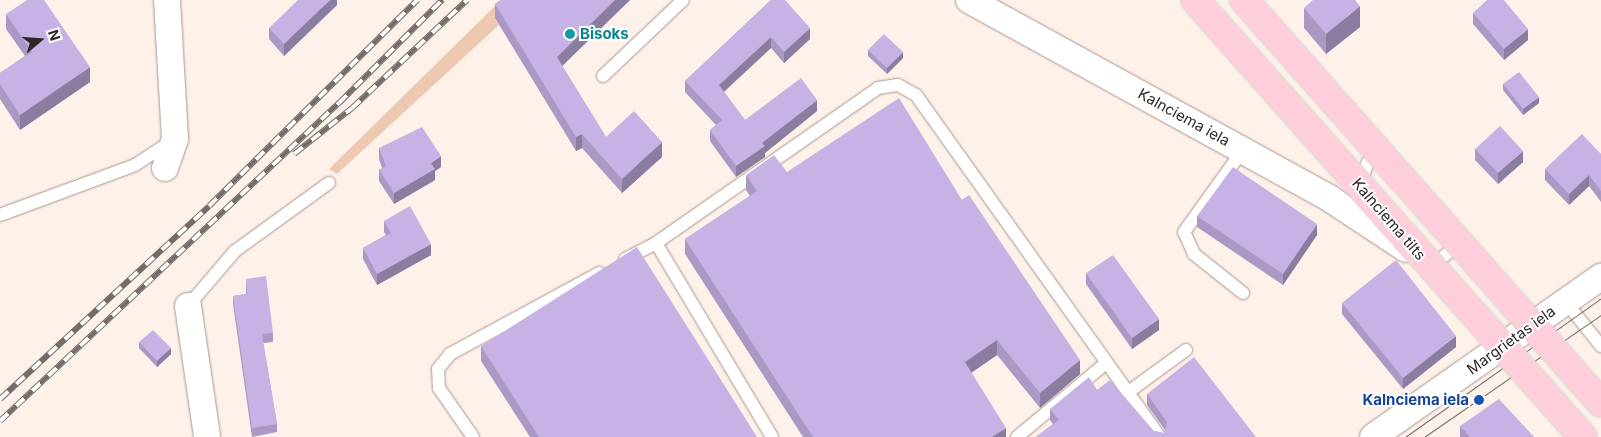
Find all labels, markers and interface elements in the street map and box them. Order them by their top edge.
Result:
north arrow [15,15,65,65]
place label: Bisoks [580,25,629,43]
text: N [45,28,64,43]
marker: Bisoks [564,28,576,40]
street label: Kalnciema iela [1135,84,1233,150]
street label: Kalnciema tilts [1348,174,1430,264]
street label: Margrietas iela [1463,302,1559,378]
place label: Kalnciema iela [1363,391,1469,409]
marker: Kalnciema iela [1473,394,1485,406]

